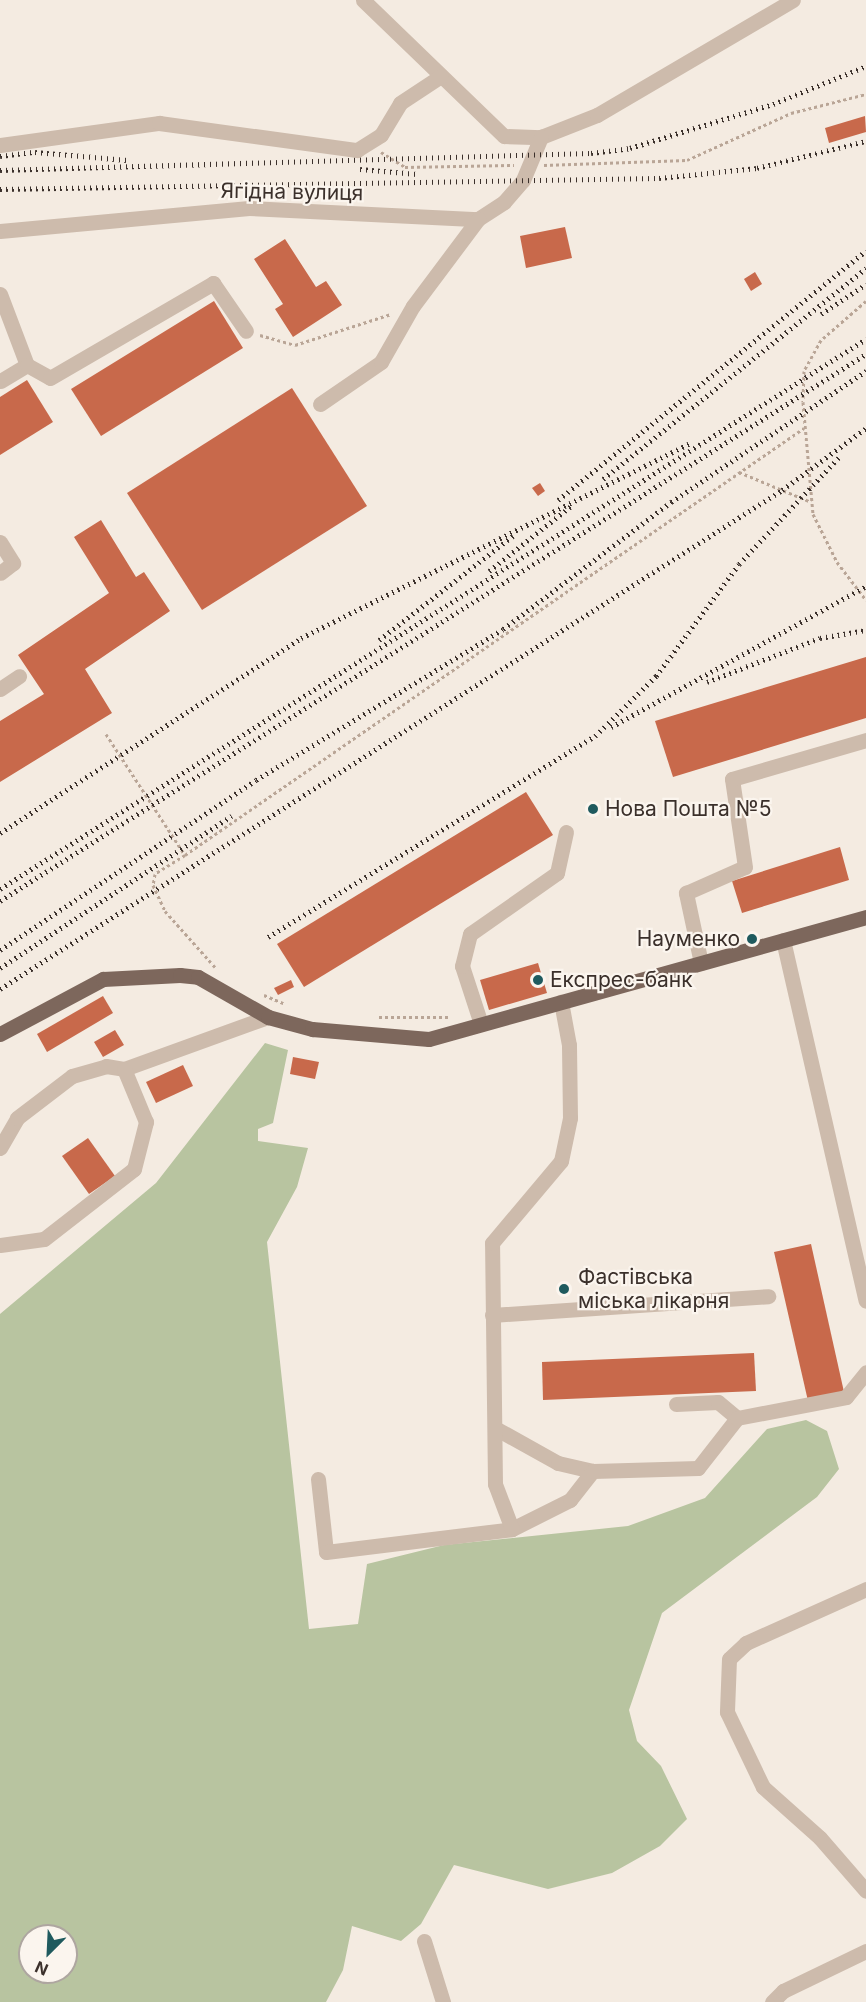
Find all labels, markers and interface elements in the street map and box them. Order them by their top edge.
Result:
street label: Ягідна вулиця [220,178,364,206]
place label: Нова Пошта №5 [605,796,771,822]
marker: Нова Пошта №5 [586,802,600,816]
place label: Науменко [637,926,740,952]
marker: Науменко [745,932,759,946]
place label: Експрес-банк [550,967,693,993]
marker: Експрес-банк [531,973,545,987]
place label: Фастівська міська лікарня [578,1264,729,1314]
marker: Фастівська міська лікарня [555,1280,573,1298]
north arrow [18,1924,78,1984]
text: N [32,1957,51,1980]

